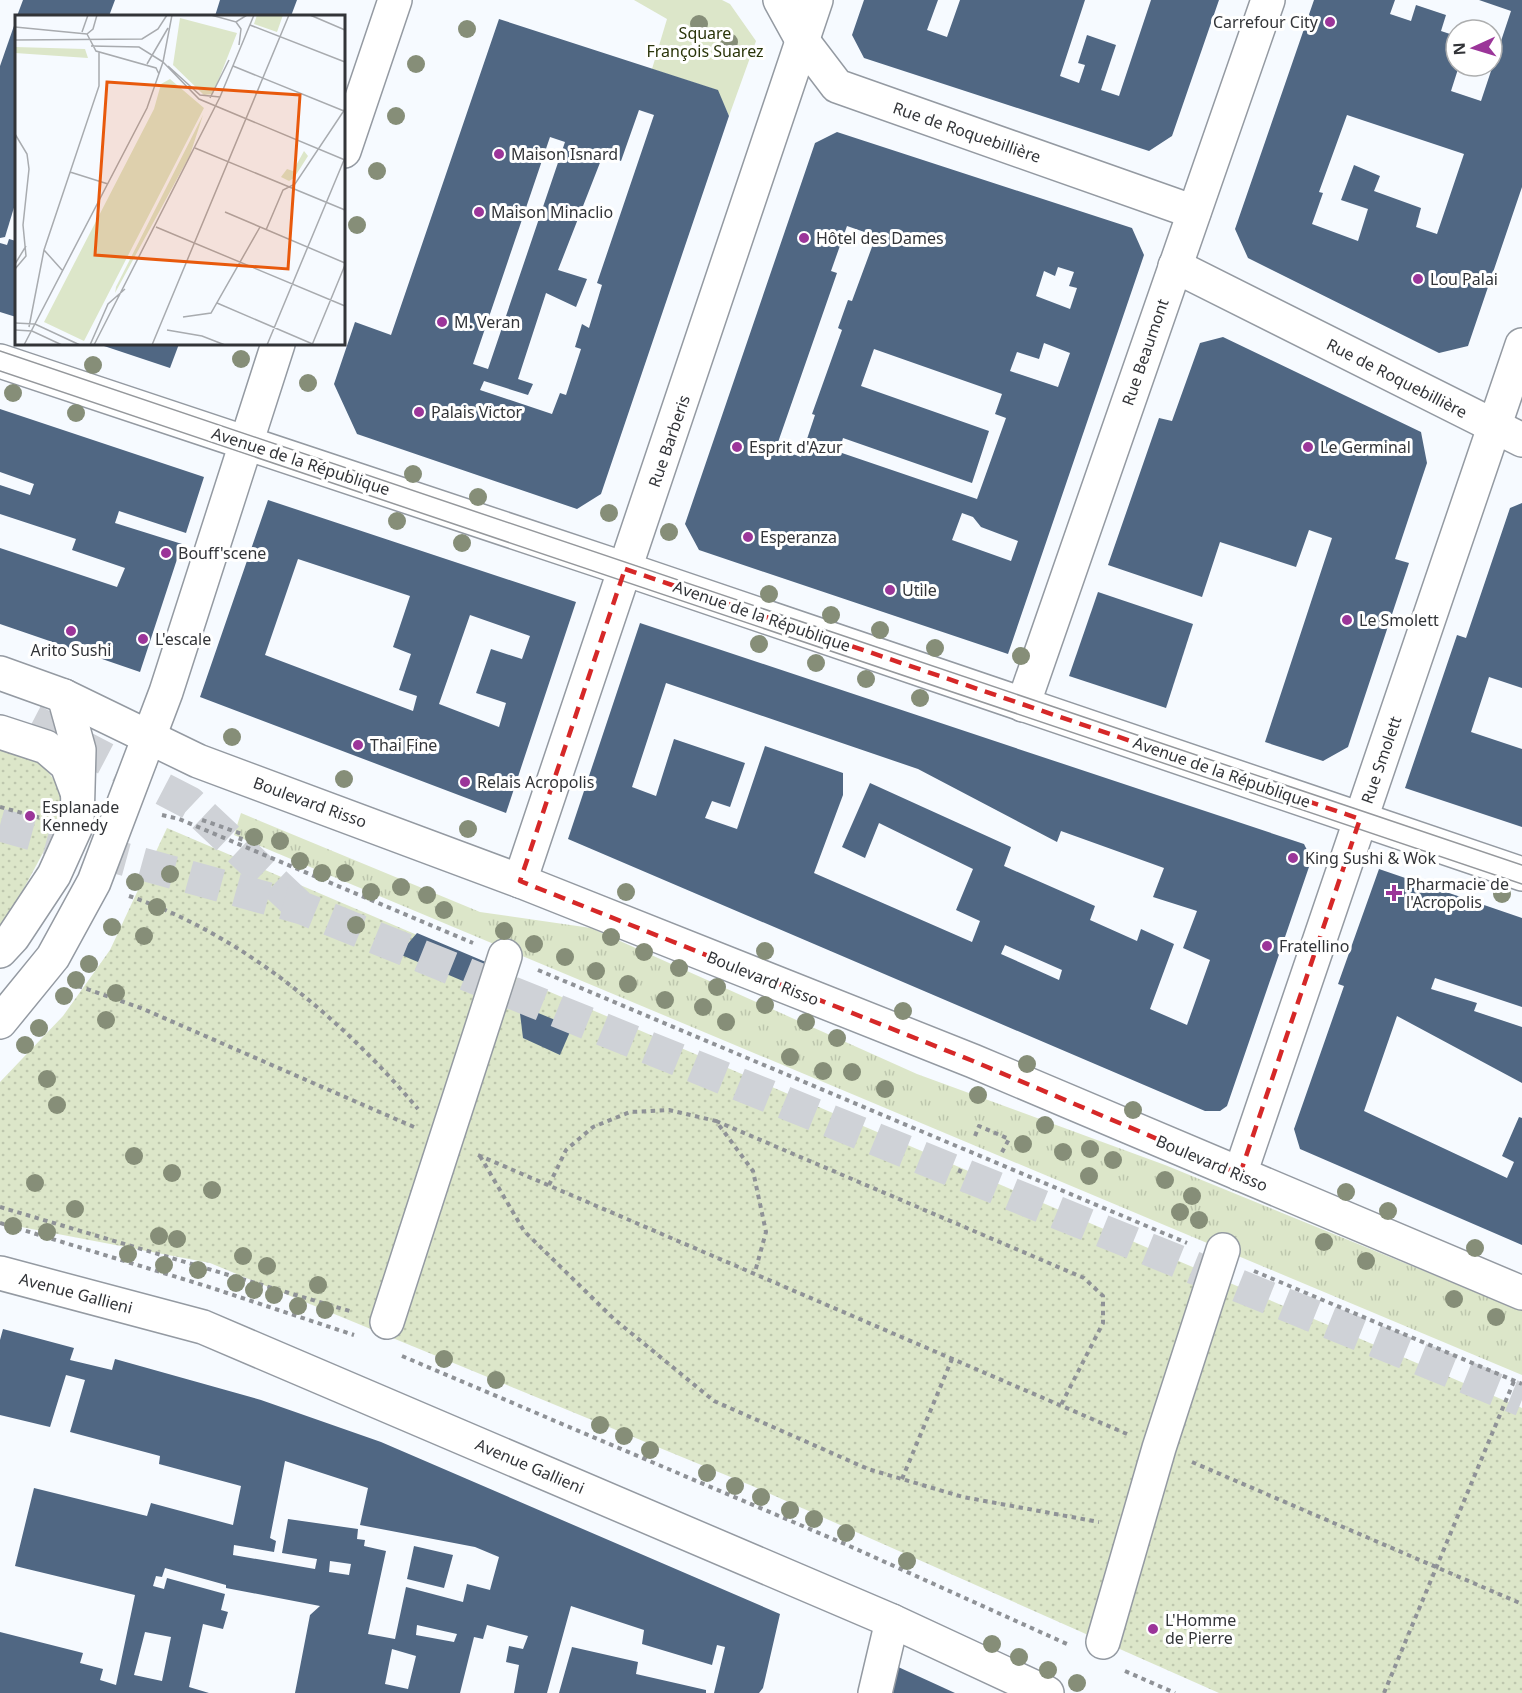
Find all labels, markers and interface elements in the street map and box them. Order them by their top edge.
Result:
place label: Carrefour City [1213,11,1319,33]
inset map [15,15,345,345]
marker: Carrefour City [1323,15,1337,29]
north arrow [1444,18,1504,78]
park label: Square François Suarez [646,22,764,62]
text: N [1448,42,1470,56]
street label: Rue de Roquebillière [890,96,1044,168]
place label: Maison Isnard [511,143,618,165]
marker: Maison Isnard [492,147,506,161]
place label: Maison Minaclio [491,201,613,223]
marker: Maison Minaclio [472,205,486,219]
place label: Hôtel des Dames [816,227,944,249]
marker: Hôtel des Dames [797,231,811,245]
place label: Lou Palai [1430,268,1498,290]
marker: Lou Palai [1411,272,1425,286]
street label: Rue Beaumont [1116,295,1174,408]
place label: M. Veran [454,311,520,333]
marker: M. Veran [435,315,449,329]
street label: Rue de Roquebillière [1323,333,1471,423]
street label: Rue Barberis [643,392,695,490]
place label: Palais Victor [431,401,523,423]
marker: Palais Victor [412,405,426,419]
street label: Avenue de la République [209,422,393,500]
place label: Esprit d'Azur [749,436,843,458]
place label: Le Germinal [1320,436,1411,458]
marker: Esprit d'Azur [730,440,744,454]
marker: Le Germinal [1301,440,1315,454]
place label: Esperanza [760,526,837,548]
marker: Esperanza [741,530,755,544]
place label: Bouff'scene [178,542,266,564]
marker: Bouff'scene [159,546,173,560]
street label: Avenue de la République [670,575,854,657]
place label: Utile [902,579,937,601]
marker: Utile [883,583,897,597]
place label: Le Smolett [1359,609,1439,631]
marker: Le Smolett [1340,613,1354,627]
marker: Arito Sushi [64,624,78,638]
place label: L'escale [155,628,211,650]
marker: L'escale [136,632,150,646]
place label: Arito Sushi [31,639,111,661]
street label: Rue Smolett [1356,713,1406,807]
street label: Avenue de la République [1130,731,1314,813]
place label: Thai Fine [370,734,437,756]
marker: Thai Fine [351,738,365,752]
street label: Boulevard Risso [250,771,370,833]
place label: Relais Acropolis [477,771,594,793]
marker: Relais Acropolis [458,775,472,789]
place label: Esplanade Kennedy [42,796,119,836]
marker: Esplanade Kennedy [23,809,37,823]
place label: King Sushi & Wok [1305,847,1437,869]
marker: King Sushi & Wok [1286,851,1300,865]
place label: Pharmacie de l'Acropolis [1406,873,1509,913]
marker: Pharmacie de l'Acropolis [1387,886,1401,900]
place label: Fratellino [1279,935,1349,957]
marker: Fratellino [1260,939,1274,953]
street label: Boulevard Risso [704,945,822,1011]
street label: Boulevard Risso [1153,1130,1271,1196]
street label: Avenue Gallieni [17,1267,135,1319]
street label: Avenue Gallieni [472,1433,588,1499]
place label: L'Homme de Pierre [1165,1609,1236,1649]
marker: L'Homme de Pierre [1146,1622,1160,1636]

